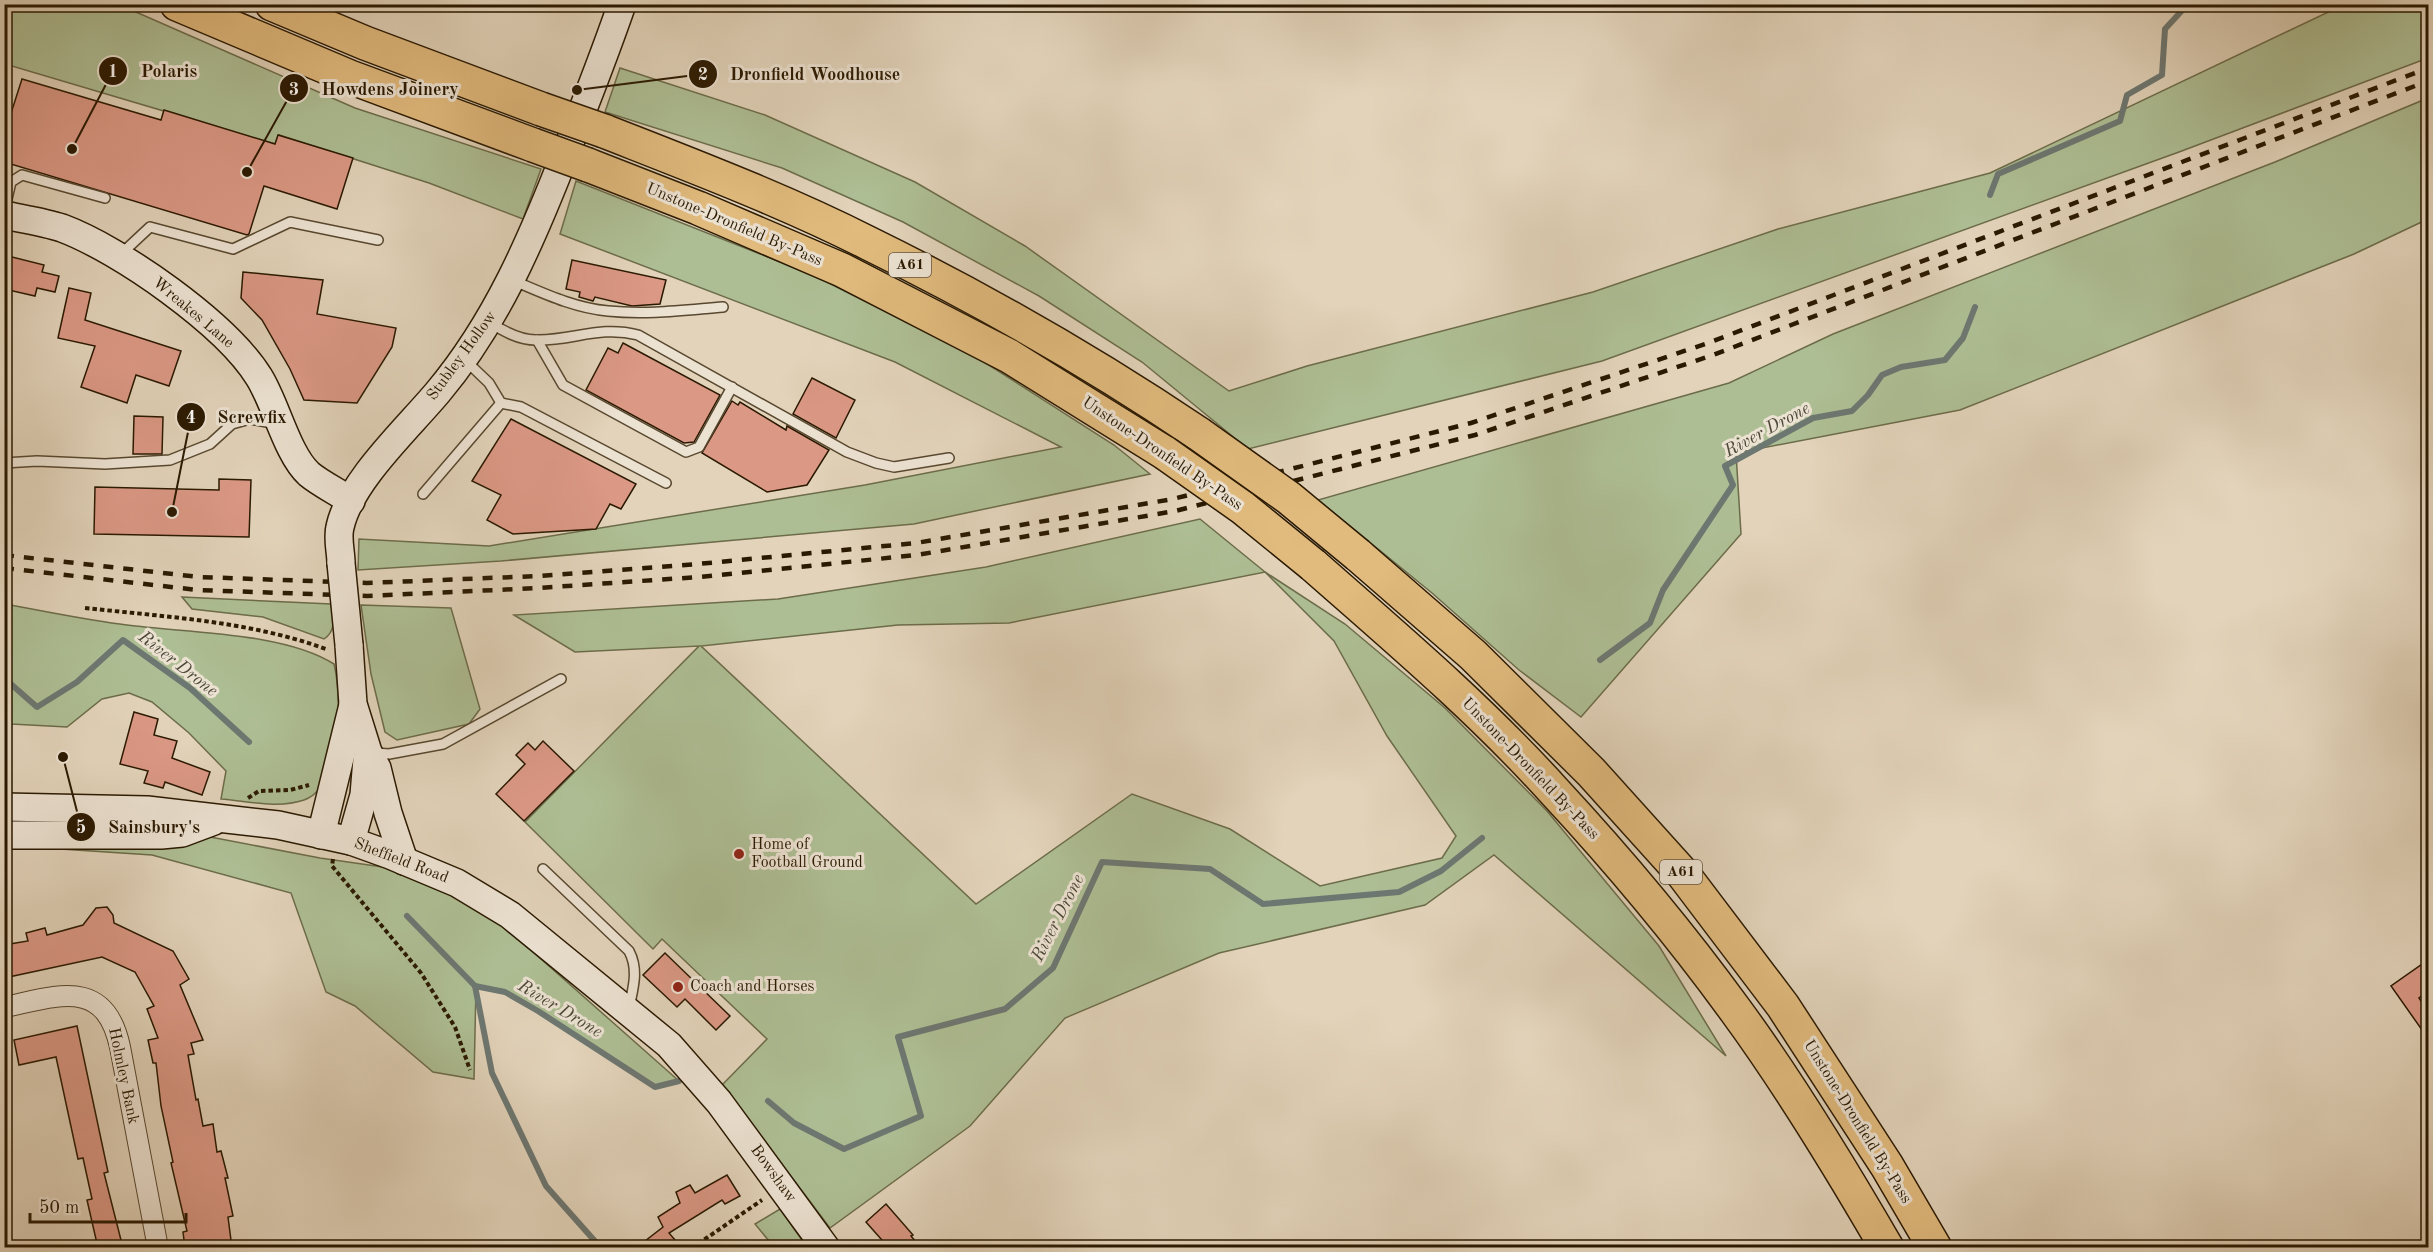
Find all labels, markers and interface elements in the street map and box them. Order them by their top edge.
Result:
callout: Polaris [98,53,209,89]
callout: Dronfield Woodhouse [688,56,912,92]
text: 1 [108,63,118,81]
text: Polaris [141,63,197,81]
text: 2 [698,66,708,84]
text: Dronfield Woodhouse [730,66,900,84]
callout: Howdens Joinery [279,70,471,106]
text: 3 [289,81,299,99]
text: Howdens Joinery [321,81,459,99]
street label: Unstone-Dronfield By-Pass [644,181,824,269]
road number: A61 [889,253,931,277]
street label: Wreakes Lane [149,275,237,351]
street label: Stubley Hollow [424,308,500,404]
street label: Unstone-Dronfield By-Pass [1079,394,1245,514]
callout: Screwfix [176,399,299,435]
water label: River Drone [1720,399,1813,461]
text: 4 [186,409,196,427]
text: Screwfix [217,409,287,427]
water label: River Drone [134,627,221,700]
street label: Unstone-Dronfield By-Pass [1458,695,1602,843]
callout: Sainsbury's [66,809,212,845]
text: 5 [76,819,86,837]
text: Sainsbury's [108,819,200,837]
street label: Sheffield Road [351,836,451,886]
place label: Home of Football Ground [751,837,863,871]
marker: Home of Football Ground [732,847,746,861]
road number: A61 [1660,860,1702,884]
water label: River Drone [1028,872,1088,965]
water label: River Drone [514,976,605,1041]
place label: Coach and Horses [690,979,815,995]
marker: Coach and Horses [671,980,685,994]
street label: Holmley Bank [105,1026,141,1126]
street label: Unstone-Dronfield By-Pass [1800,1037,1914,1207]
street label: Bowshaw [747,1142,799,1206]
scale bar [30,1186,186,1224]
text: 50 m [39,1199,79,1217]

